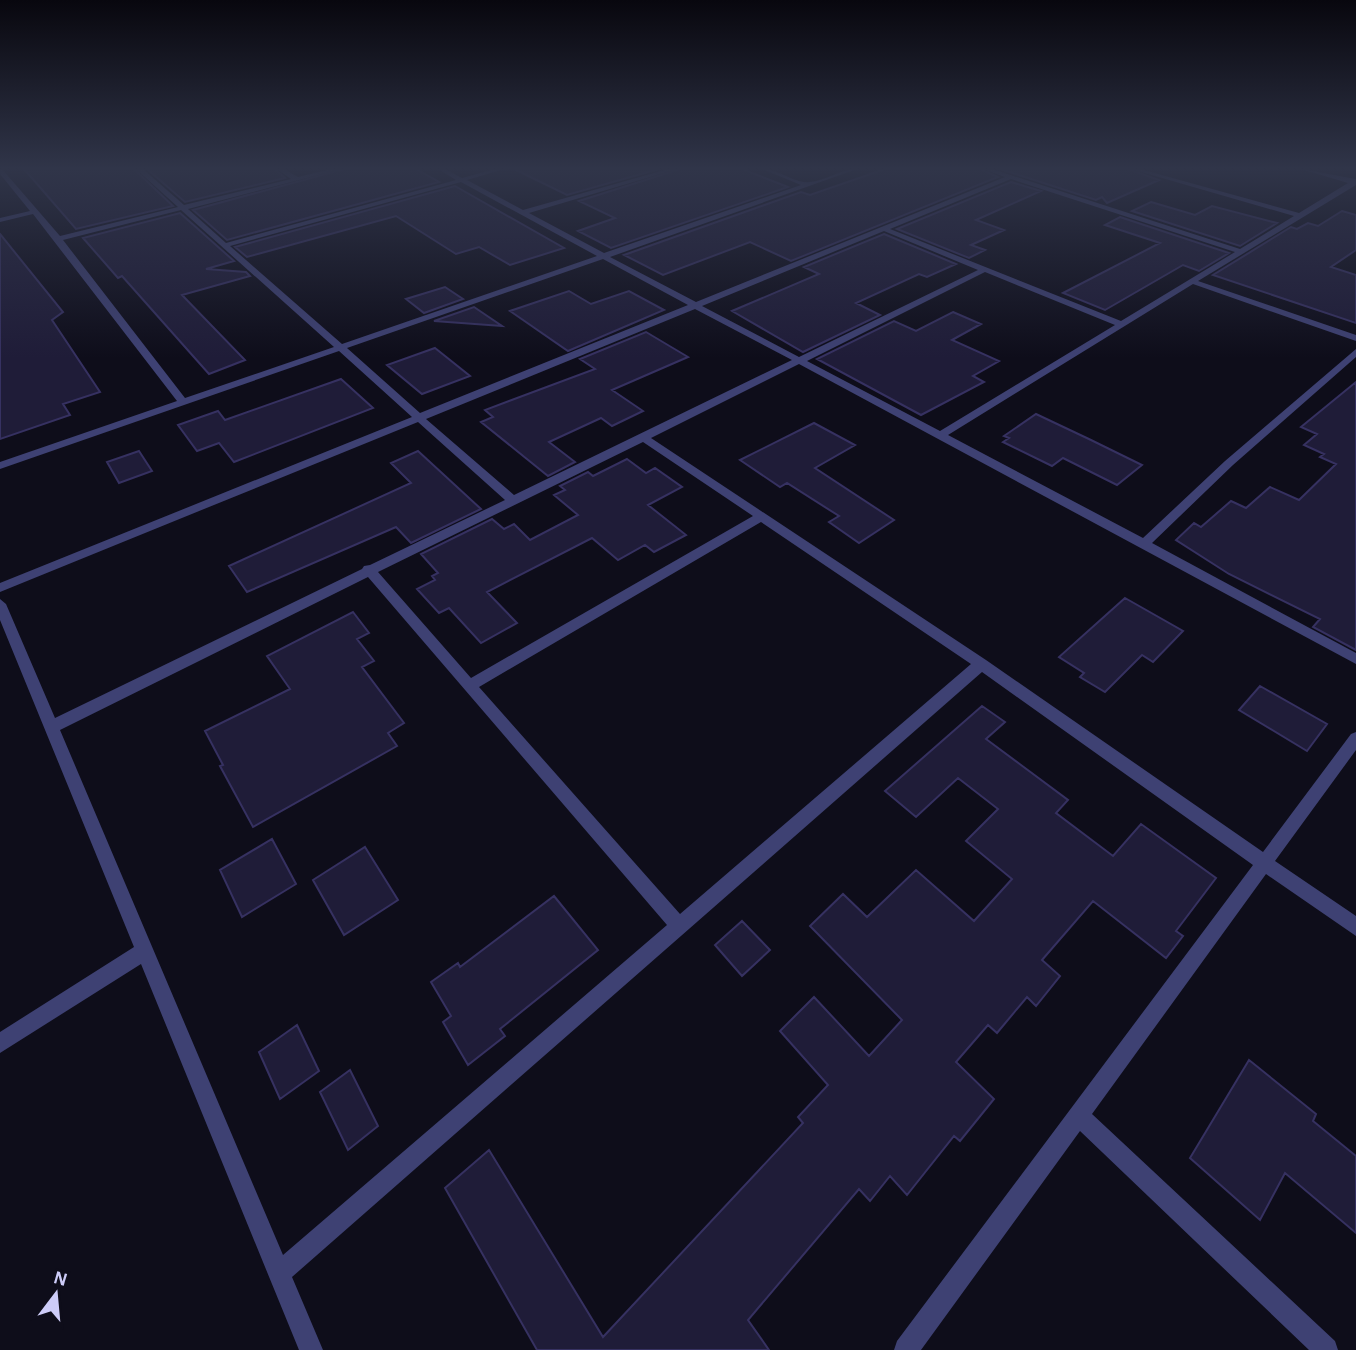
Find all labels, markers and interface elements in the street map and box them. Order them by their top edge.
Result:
north arrow [21,1259,91,1329]
text: N [51,1268,69,1290]

